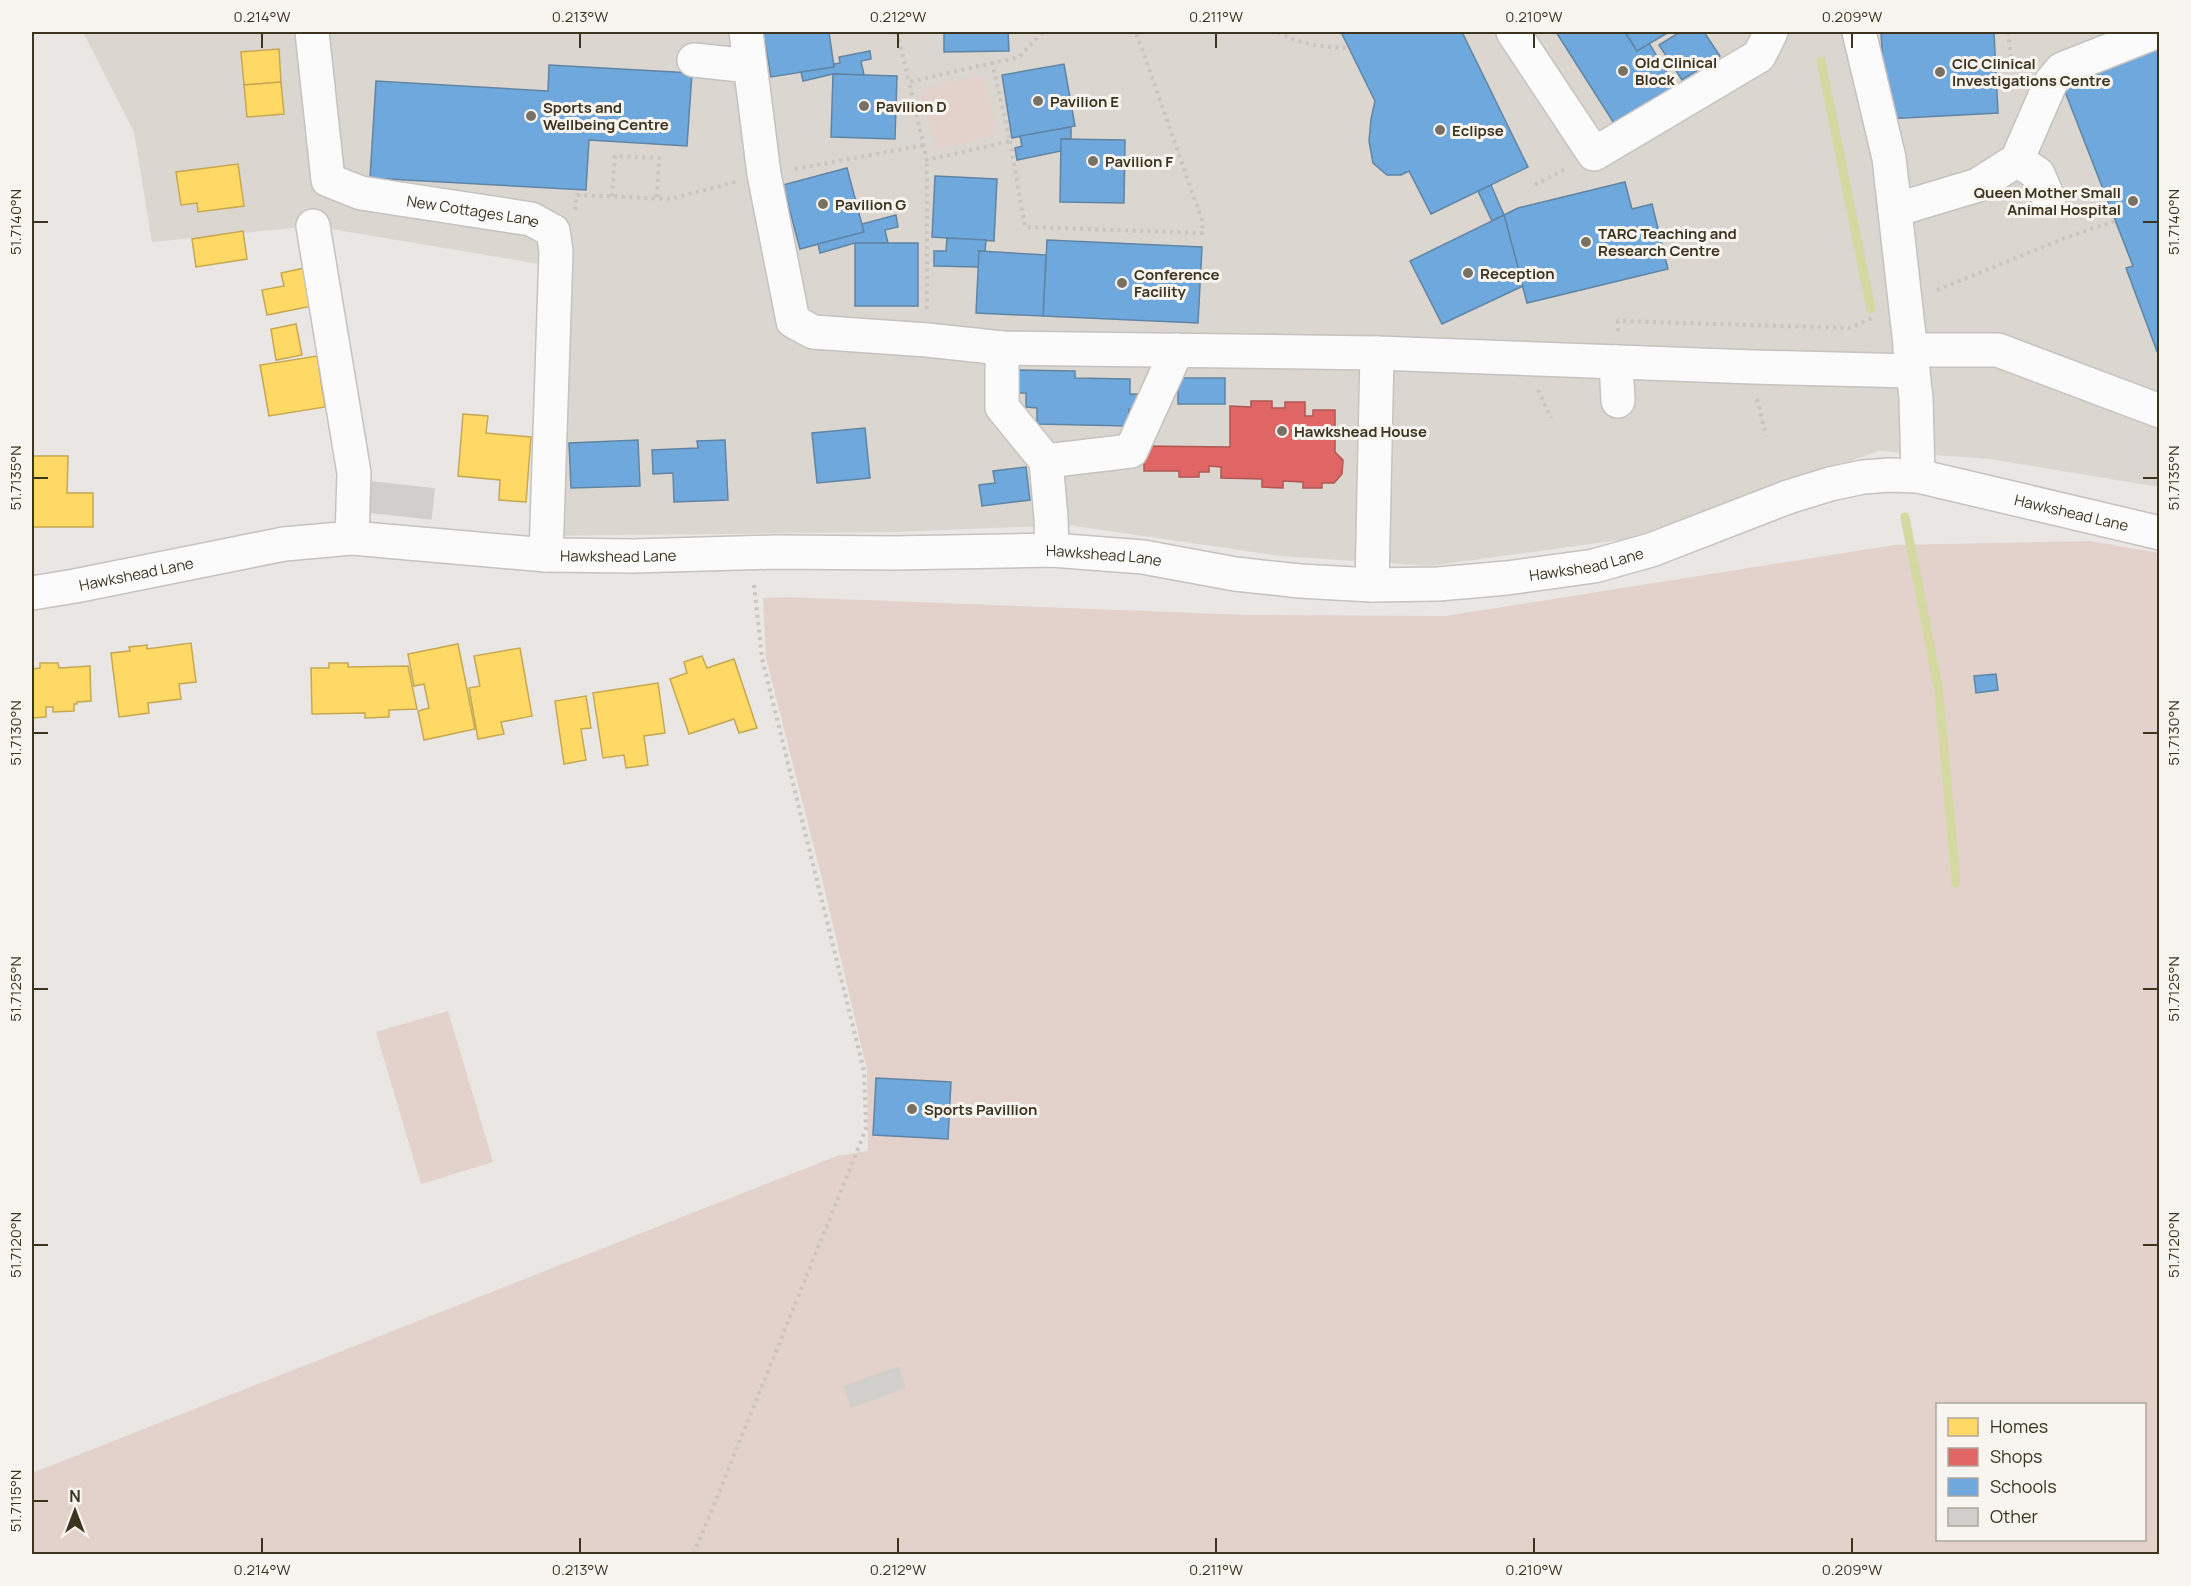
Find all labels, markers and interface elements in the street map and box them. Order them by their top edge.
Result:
text: 0.214°W [234,6,290,27]
text: 0.213°W [552,6,608,27]
text: 0.212°W [870,6,926,27]
text: 0.211°W [1189,6,1243,27]
text: 0.210°W [1505,6,1563,27]
text: 0.209°W [1822,6,1882,27]
place label: Old Clinical Block [1635,52,1717,90]
place label: CIC Clinical Investigations Centre [1952,53,2110,91]
marker: Old Clinical Block [1616,64,1630,78]
marker: CIC Clinical Investigations Centre [1933,65,1947,79]
place label: Pavilion E [1050,91,1119,112]
marker: Pavilion E [1031,94,1045,108]
place label: Pavilion D [876,96,947,117]
place label: Sports and Wellbeing Centre [543,97,669,135]
marker: Pavilion D [857,99,871,113]
marker: Sports and Wellbeing Centre [524,109,538,123]
place label: Eclipse [1452,120,1504,141]
marker: Eclipse [1433,123,1447,137]
place label: Pavilion F [1105,151,1173,172]
marker: Pavilion F [1086,154,1100,168]
place label: Queen Mother Small Animal Hospital [1974,182,2121,220]
text: 51.7140°N [5,189,26,255]
text: 51.7140°N [2163,189,2184,255]
street label: New Cottages Lane [405,190,544,233]
place label: Pavilion G [835,194,906,215]
marker: Queen Mother Small Animal Hospital [2126,194,2140,208]
marker: Pavilion G [816,197,830,211]
place label: TARC Teaching and Research Centre [1598,223,1737,261]
marker: TARC Teaching and Research Centre [1579,235,1593,249]
place label: Reception [1480,263,1555,284]
place label: Conference Facility [1134,264,1219,302]
marker: Reception [1461,266,1475,280]
marker: Conference Facility [1115,276,1129,290]
place label: Hawkshead House [1294,421,1427,442]
marker: Hawkshead House [1275,424,1289,438]
text: 51.7135°N [5,445,26,511]
text: 51.7135°N [2163,445,2184,511]
street label: Hawkshead Lane [2013,489,2131,536]
street label: Hawkshead Lane [1046,539,1164,571]
street label: Hawkshead Lane [1528,542,1646,585]
street label: Hawkshead Lane [560,544,677,567]
street label: Hawkshead Lane [77,552,196,595]
text: 51.7130°N [5,700,26,766]
text: 51.7130°N [2163,700,2184,766]
text: 51.7125°N [5,956,26,1022]
text: 51.7125°N [2163,956,2184,1022]
place label: Sports Pavillion [924,1099,1037,1120]
marker: Sports Pavillion [905,1102,919,1116]
text: 51.7120°N [5,1212,26,1278]
text: 51.7120°N [2163,1212,2184,1278]
legend [1936,1403,2146,1541]
text: Homes [1990,1414,2048,1438]
text: Shops [1990,1444,2042,1468]
text: 51.7115°N [5,1470,26,1532]
text: Schools [1990,1474,2057,1498]
north arrow [45,1481,105,1541]
text: N [69,1485,81,1507]
text: Other [1990,1504,2038,1528]
text: 0.214°W [234,1559,290,1580]
text: 0.213°W [552,1559,608,1580]
text: 0.212°W [870,1559,926,1580]
text: 0.211°W [1189,1559,1243,1580]
text: 0.210°W [1505,1559,1563,1580]
text: 0.209°W [1822,1559,1882,1580]

